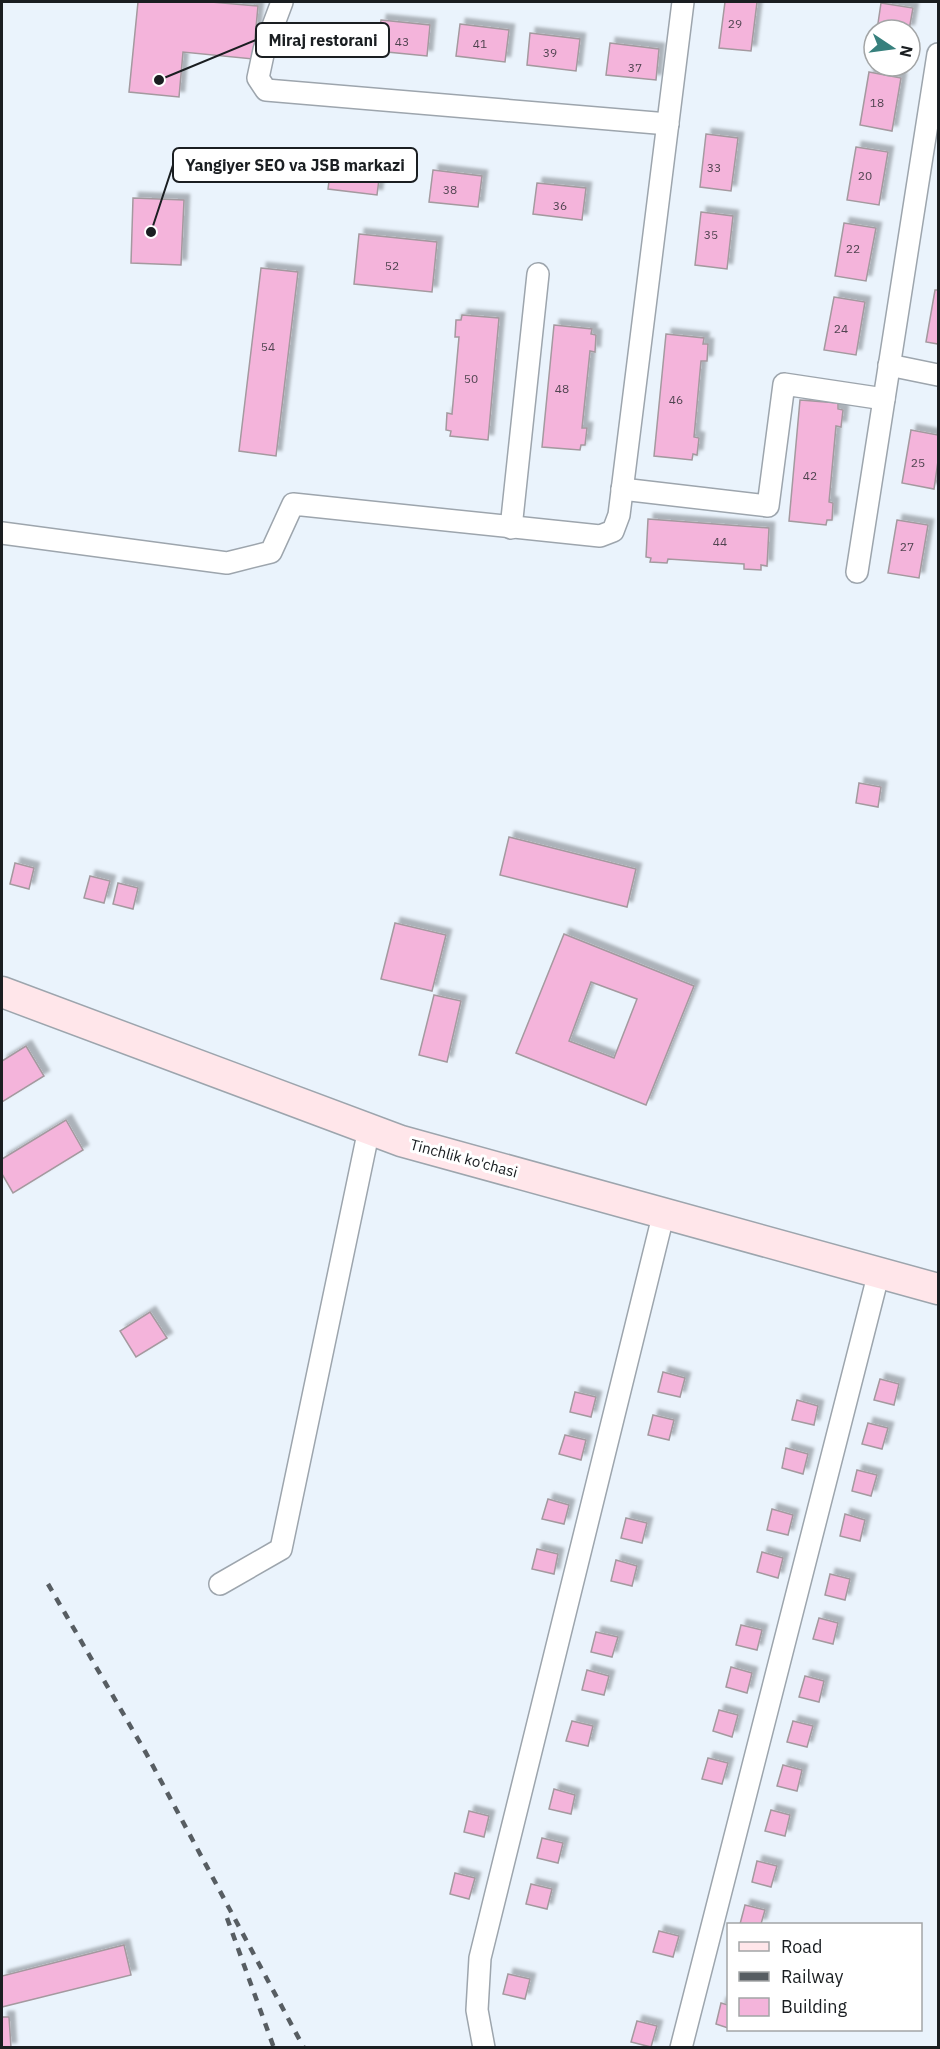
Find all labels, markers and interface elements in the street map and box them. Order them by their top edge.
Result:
house number: 29 [728,16,742,31]
north arrow [862,18,922,78]
callout: Miraj restorani [256,23,389,57]
text: Miraj restorani [268,30,378,50]
house number: 43 [395,34,409,49]
house number: 41 [473,36,487,51]
text: N [896,43,918,59]
house number: 39 [543,45,557,60]
house number: 37 [628,60,642,75]
house number: 18 [870,95,884,110]
callout: Yangiyer SEO va JSB markazi [173,148,417,182]
text: Yangiyer SEO va JSB markazi [185,155,405,175]
house number: 33 [707,160,721,175]
house number: 20 [858,168,872,183]
house number: 38 [443,182,457,197]
house number: 36 [553,198,567,213]
house number: 35 [704,227,718,242]
house number: 22 [846,241,860,256]
house number: 52 [385,258,399,273]
house number: 24 [834,321,848,336]
house number: 54 [261,339,275,354]
house number: 50 [464,371,478,386]
house number: 48 [555,381,569,396]
house number: 46 [669,392,683,407]
house number: 25 [911,455,925,470]
house number: 42 [803,468,817,483]
house number: 44 [713,534,727,549]
house number: 27 [900,539,914,554]
street label: Tinchlik ko'chasi [408,1135,520,1181]
legend [727,1923,922,2031]
text: Road [781,1935,822,1958]
text: Railway [781,1965,843,1988]
text: Building [781,1995,848,2018]

